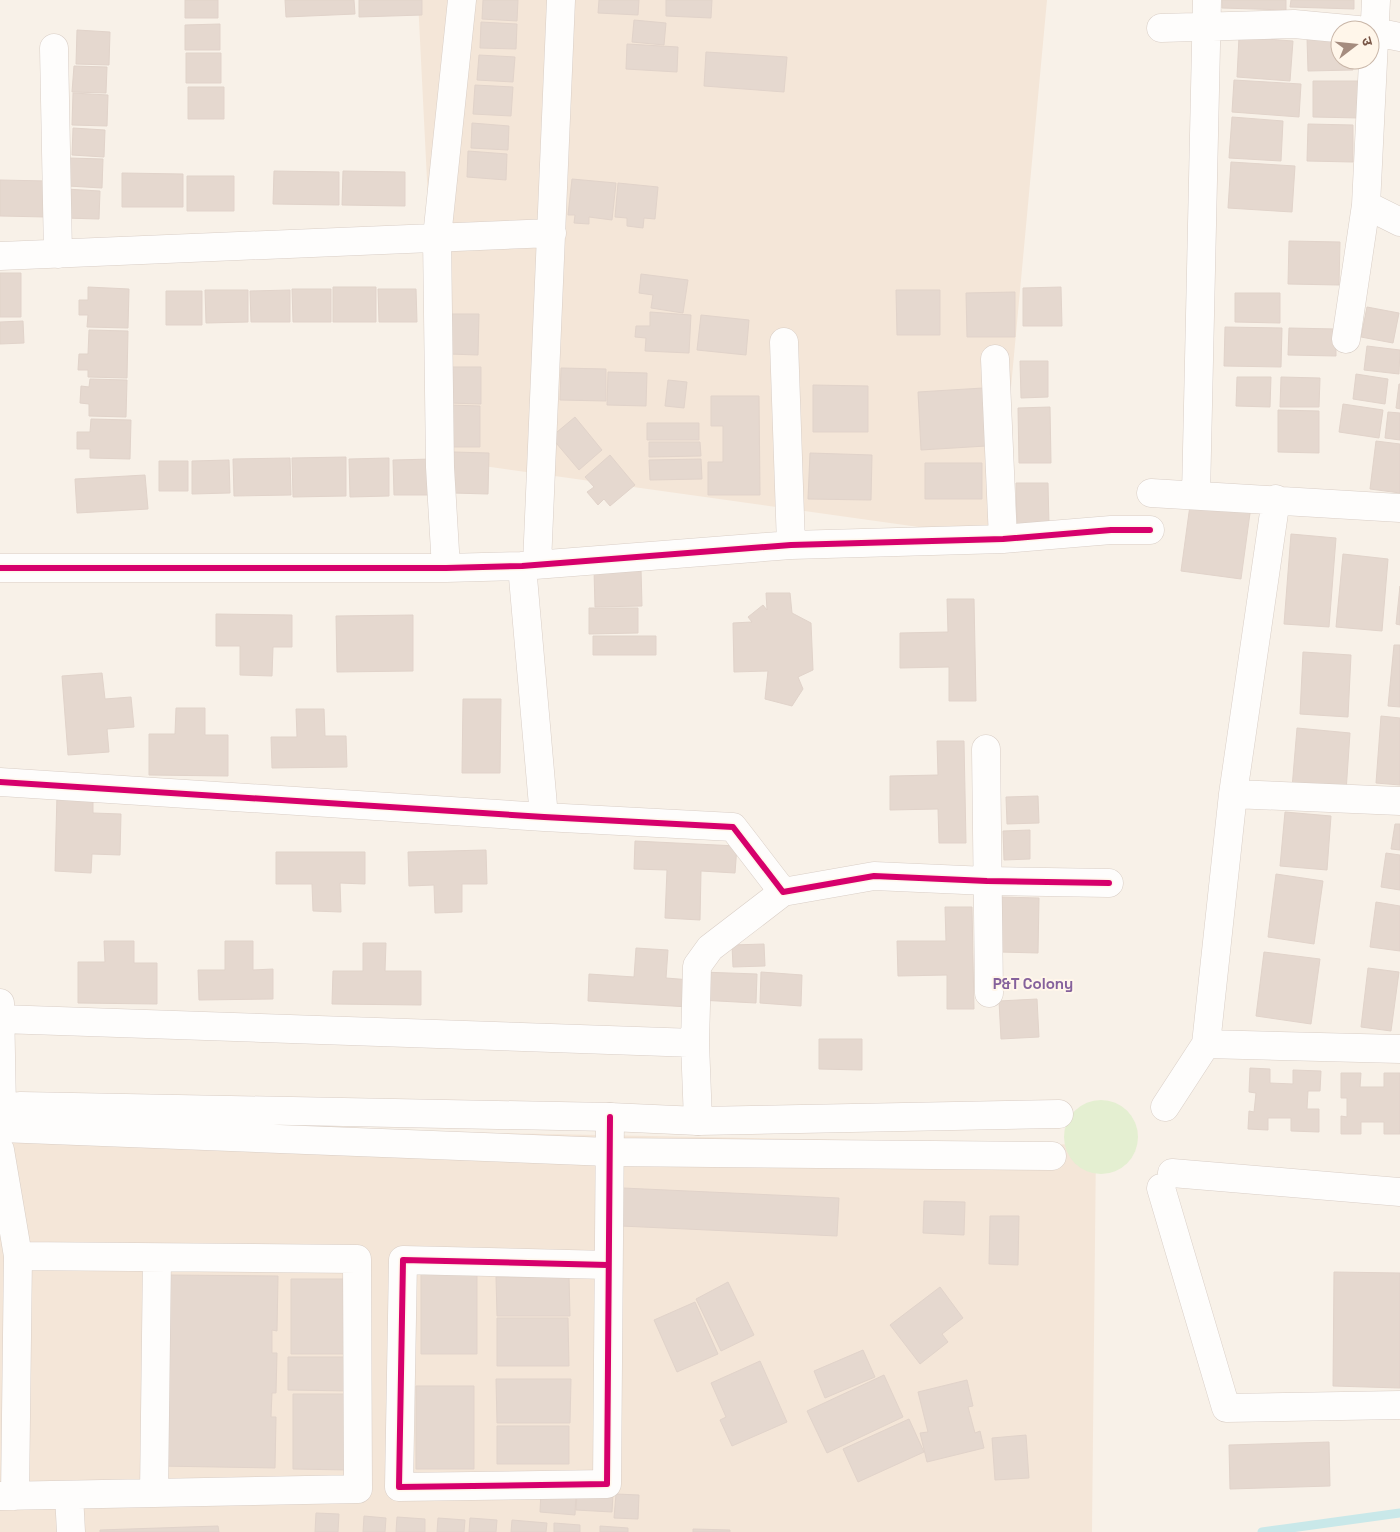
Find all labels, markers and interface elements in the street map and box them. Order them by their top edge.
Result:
north arrow [1330,20,1380,70]
text: उ [1358,35,1377,49]
district label: P&T Colony [993,974,1073,993]

